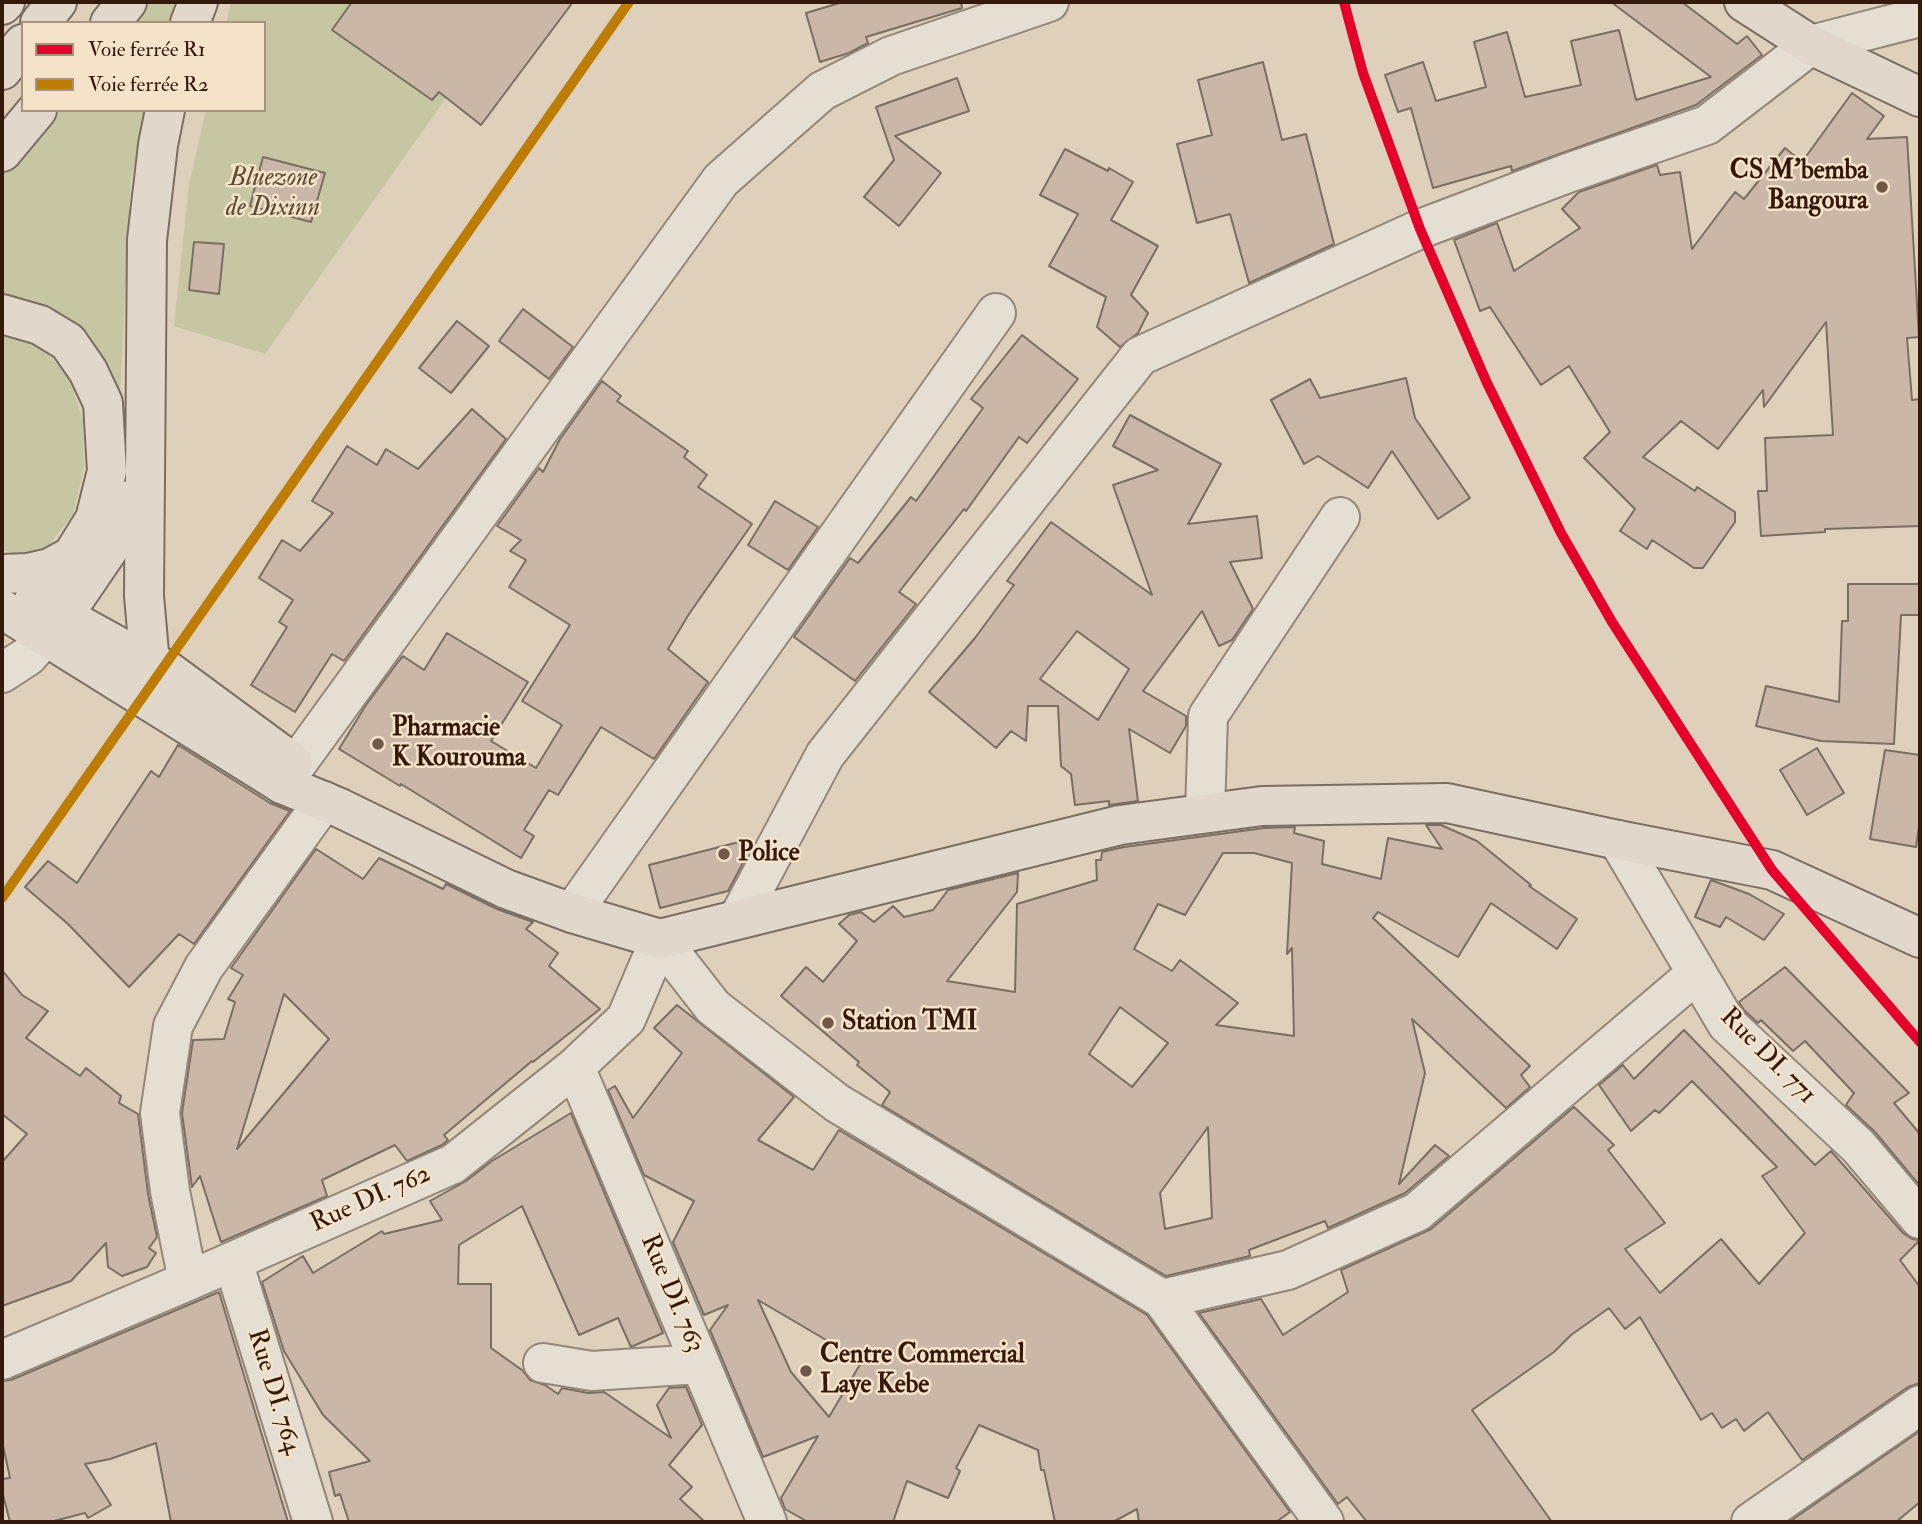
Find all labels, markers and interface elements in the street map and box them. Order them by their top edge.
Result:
legend [21,21,266,112]
text: Voie ferrée R1 [88,36,205,63]
text: Voie ferrée R2 [88,71,209,98]
place label: CS M'bemba Bangoura [1730,156,1868,218]
park label: Bluezone de Dixinn [226,163,320,224]
marker: CS M'bemba Bangoura [1874,179,1890,195]
place label: Pharmacie K Kourouma [392,713,526,774]
marker: Pharmacie K Kourouma [370,736,386,752]
place label: Police [738,838,800,870]
marker: Police [716,846,732,862]
street label: Rue DI. 771 [1712,1002,1822,1112]
place label: Station TMI [842,1007,977,1039]
marker: Station TMI [820,1015,836,1031]
street label: Rue DI. 762 [306,1160,436,1240]
street label: Rue DI. 763 [632,1230,710,1358]
street label: Rue DI. 764 [239,1326,307,1458]
place label: Centre Commercial Laye Kebe [820,1340,1025,1402]
marker: Centre Commercial Laye Kebe [798,1363,814,1379]

